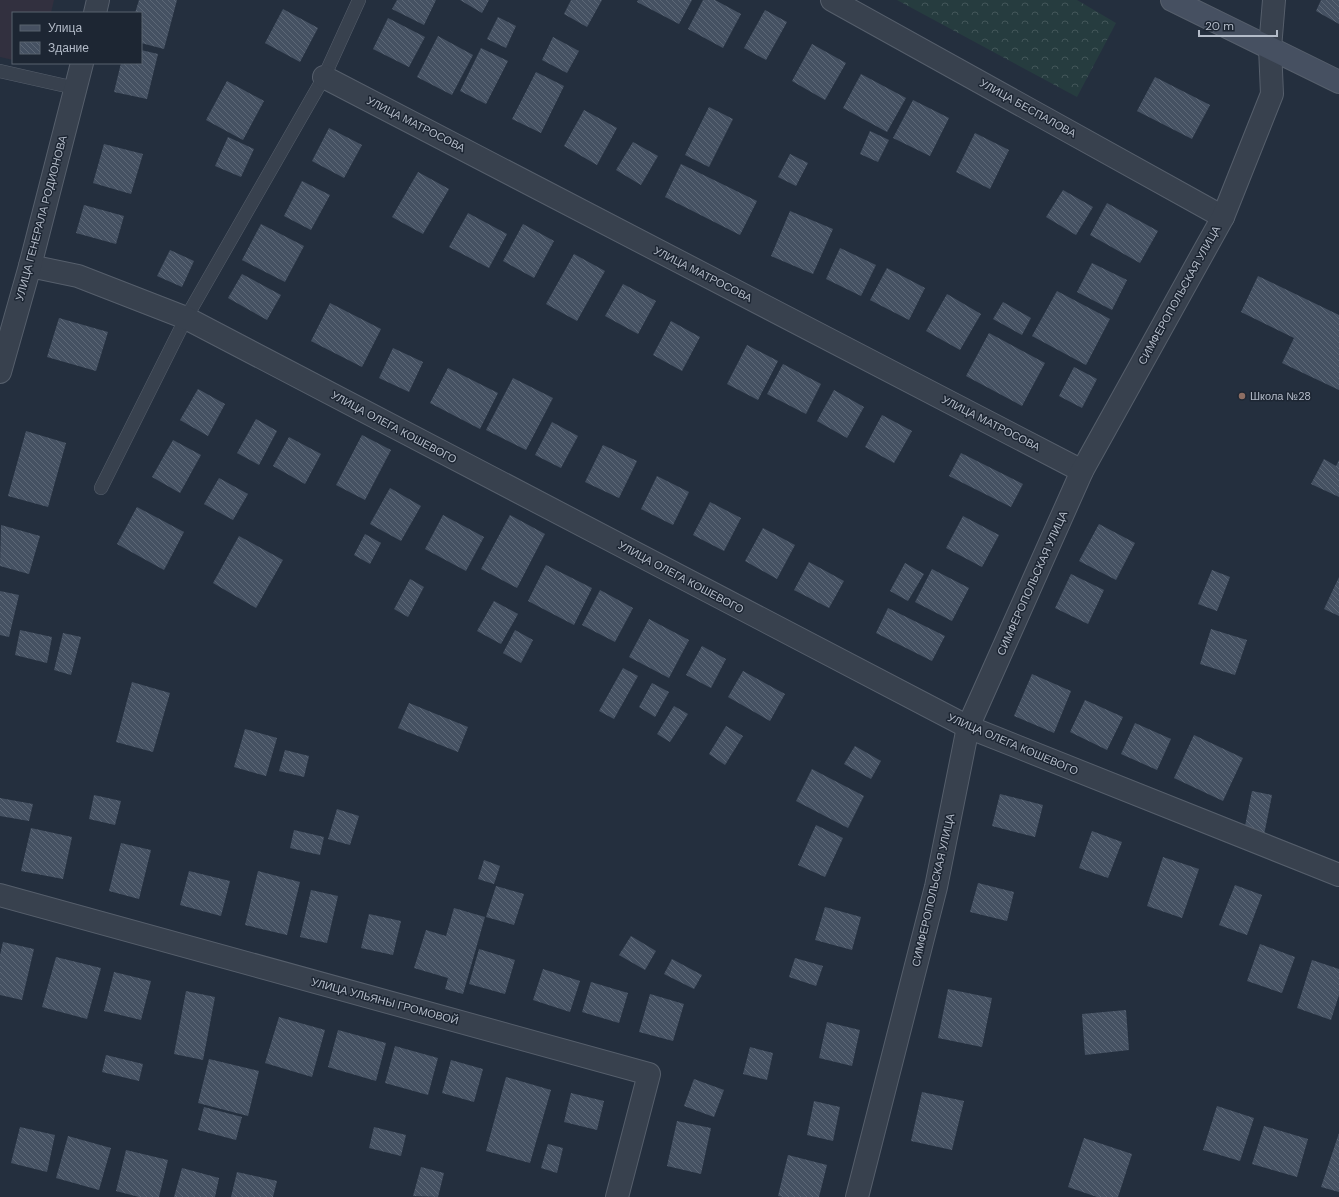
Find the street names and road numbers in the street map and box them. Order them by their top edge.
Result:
street label: УЛИЦА БЕСПАЛОВА [977,76,1079,141]
street label: УЛИЦА МАТРОСОВА [364,93,468,155]
street label: УЛИЦА ГЕНЕРАЛА РОДИОНОВА [12,133,70,302]
street label: СИМФЕРОПОЛЬСКАЯ УЛИЦА [1135,223,1223,367]
street label: УЛИЦА МАТРОСОВА [651,243,755,305]
street label: УЛИЦА ОЛЕГА КОШЕВОГО [329,388,460,466]
street label: УЛИЦА МАТРОСОВА [939,392,1043,454]
street label: СИМФЕРОПОЛЬСКАЯ УЛИЦА [994,508,1071,657]
street label: УЛИЦА ОЛЕГА КОШЕВОГО [616,538,747,616]
street label: УЛИЦА ОЛЕГА КОШЕВОГО [946,710,1081,778]
street label: СИМФЕРОПОЛЬСКАЯ УЛИЦА [909,812,958,968]
street label: УЛИЦА УЛЬЯНЫ ГРОМОВОЙ [310,975,460,1027]

